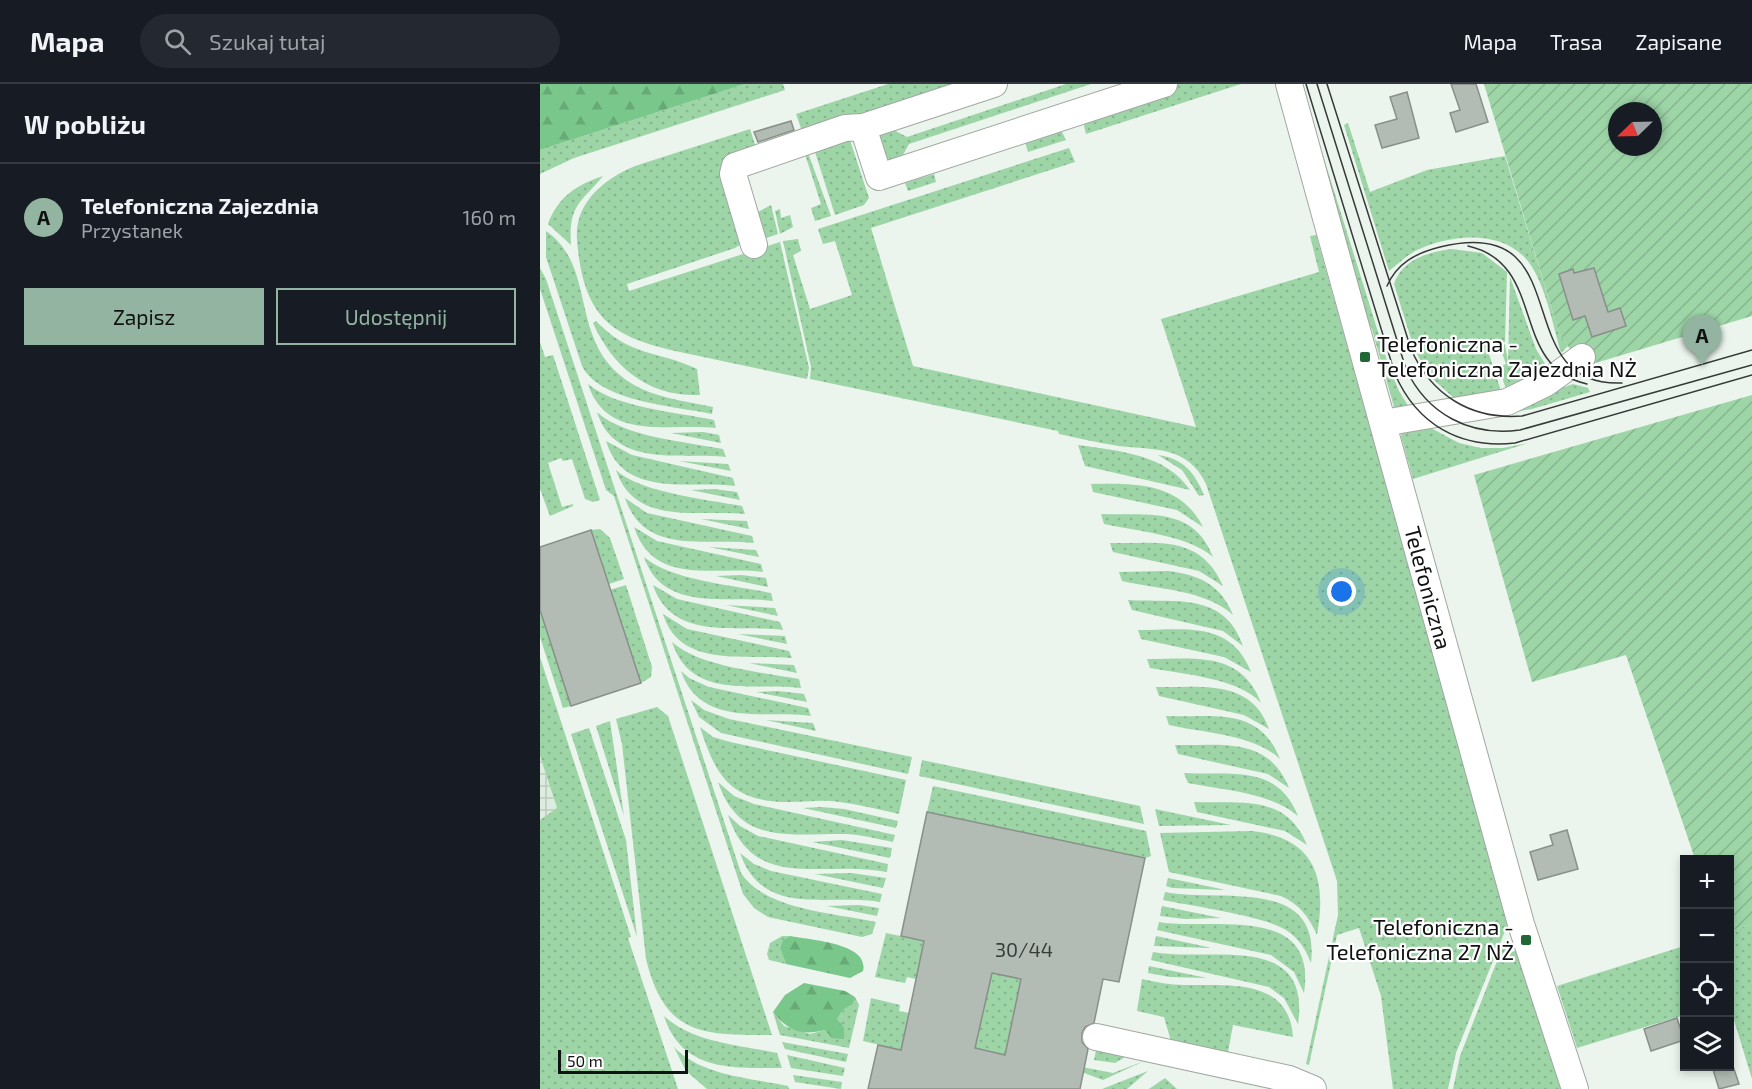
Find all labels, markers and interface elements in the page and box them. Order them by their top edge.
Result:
search box [140,14,560,68]
text: Mapa [30,24,104,58]
icon: search [161,25,194,58]
text: Szukaj tutaj [209,28,326,54]
text: Mapa [1463,29,1517,54]
text: Trasa [1550,29,1603,54]
text: Zapisane [1636,29,1722,54]
north arrow [1608,102,1662,156]
text: W pobliżu [24,108,146,139]
text: Telefoniczna Zajezdnia [81,192,319,218]
text: A [37,205,50,229]
text: 160 m [463,205,516,229]
text: Przystanek [81,218,183,242]
button: Zapisz [24,288,264,345]
button: Udostępnij [276,288,516,345]
pin: A [1682,316,1722,365]
place label: Telefoniczna - Telefoniczna Zajezdnia NŻ [1377,330,1637,382]
marker: Telefoniczna - Telefoniczna Zajezdnia NŻ [1358,350,1372,364]
street label: Telefoniczna [1400,523,1458,652]
your location [1327,577,1356,606]
map controls [1680,855,1734,1071]
button: + [1680,855,1734,909]
button: − [1680,909,1734,963]
place label: Telefoniczna - Telefoniczna 27 NŻ [1326,913,1514,964]
marker: Telefoniczna - Telefoniczna 27 NŻ [1519,933,1533,947]
house number: 30/44 [995,937,1053,961]
button: locate [1680,963,1734,1017]
button: layers [1680,1017,1734,1071]
scale bar [558,1047,688,1074]
text: 50 m [567,1051,603,1070]

